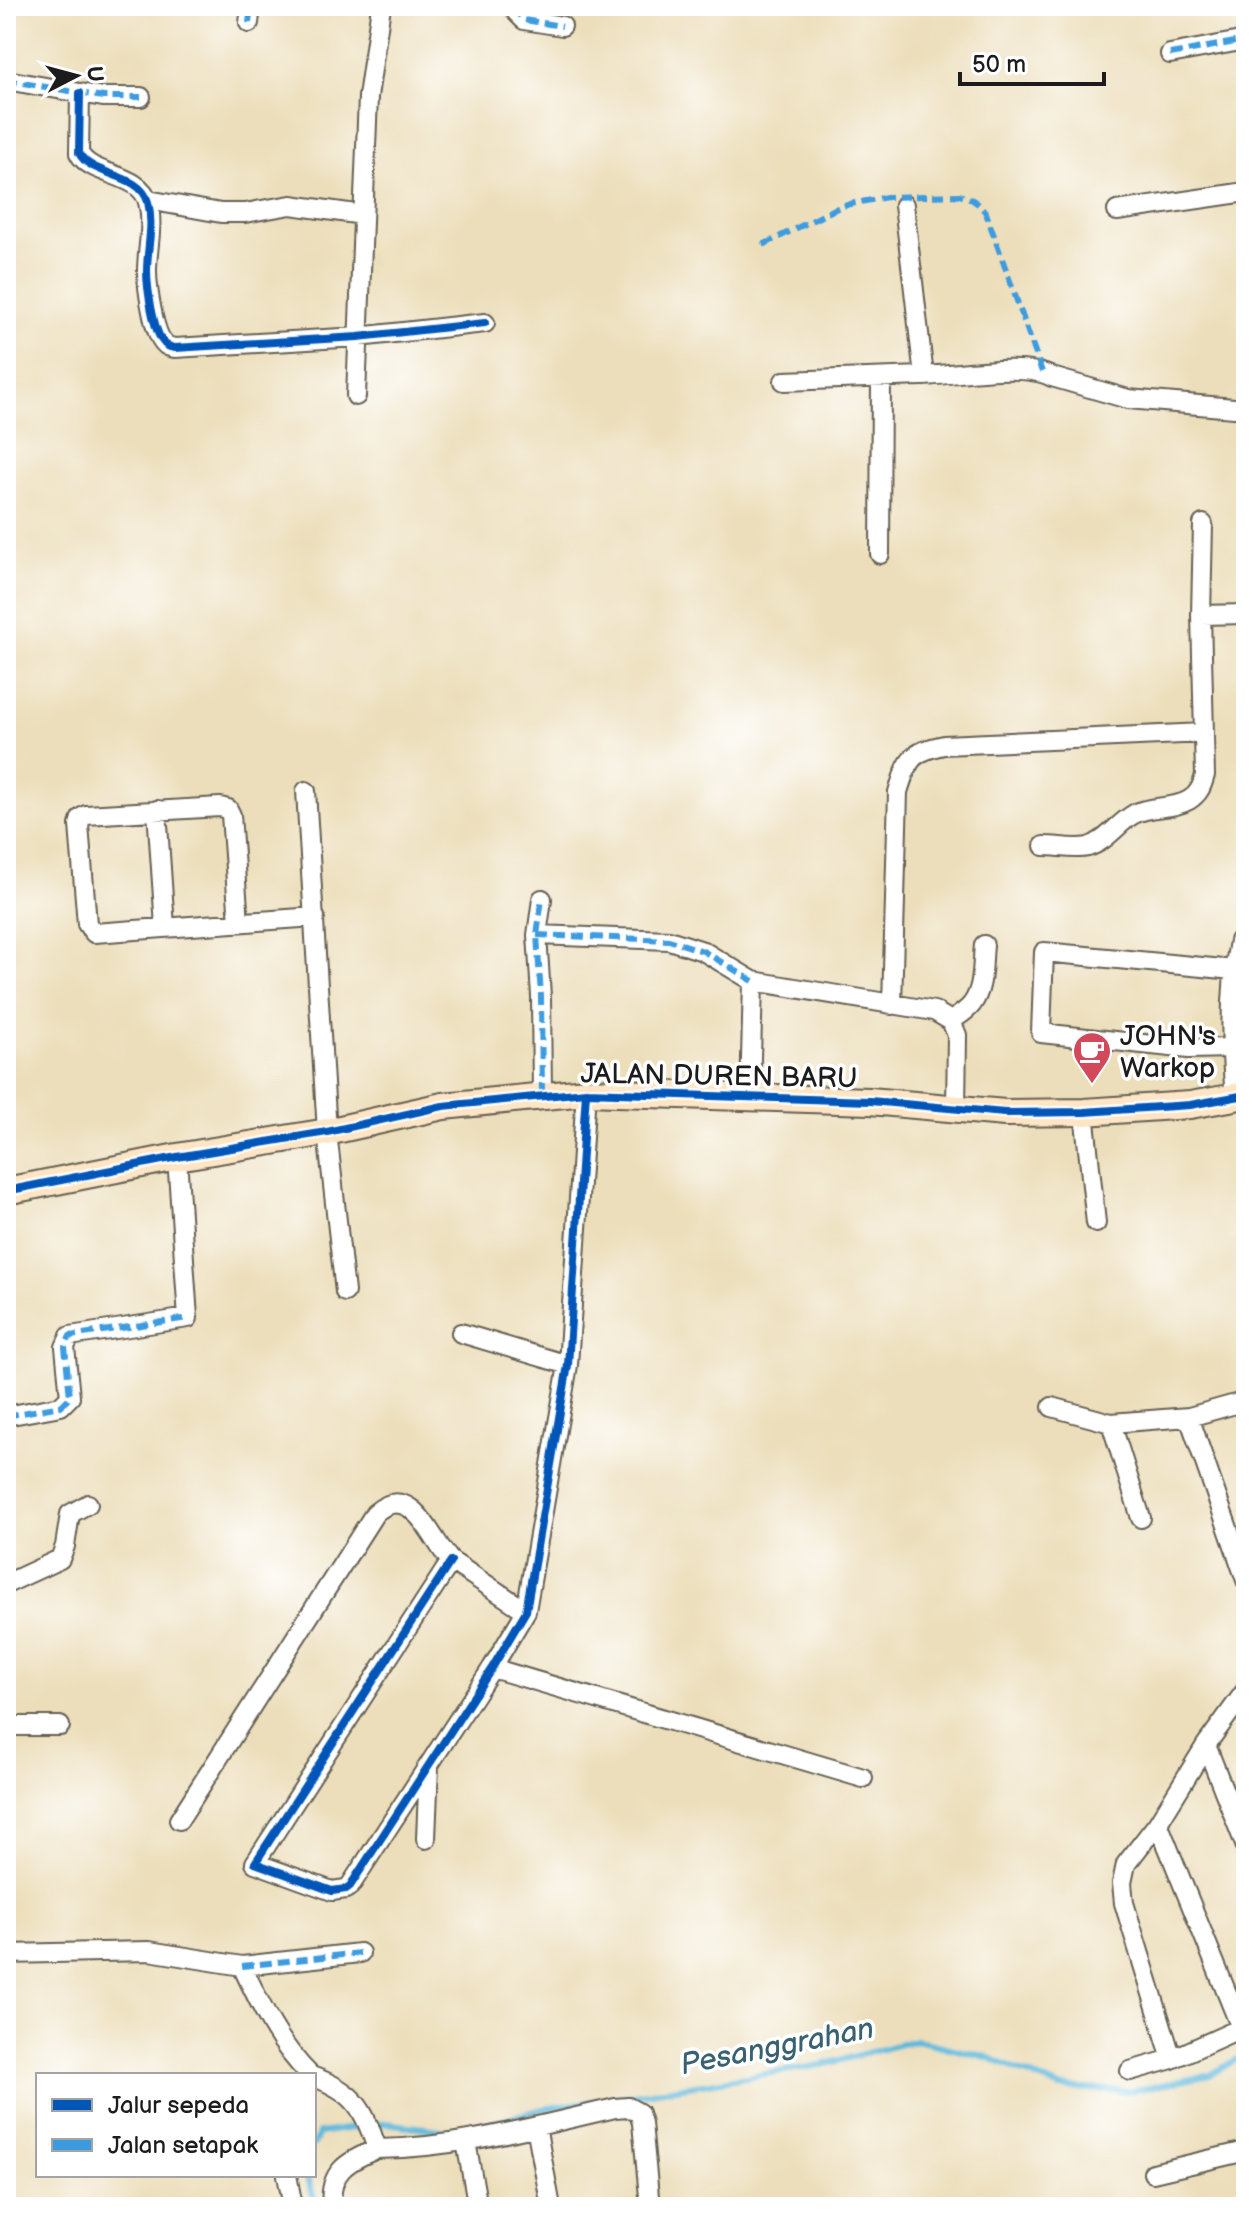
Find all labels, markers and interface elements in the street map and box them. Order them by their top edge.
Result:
north arrow [36,36,116,116]
scale bar [960,36,1104,86]
text: 50 m [972,50,1026,79]
text: U [80,65,109,83]
place label: JOHN's Warkop [1120,1020,1216,1085]
cafe icon: JOHN's Warkop [1071,1030,1113,1085]
street label: JALAN DUREN BARU [580,1058,858,1095]
water label: Pesanggrahan [677,2011,877,2083]
legend [36,2073,316,2177]
text: Jalur sepeda [108,2091,249,2120]
text: Jalan setapak [108,2131,258,2160]

